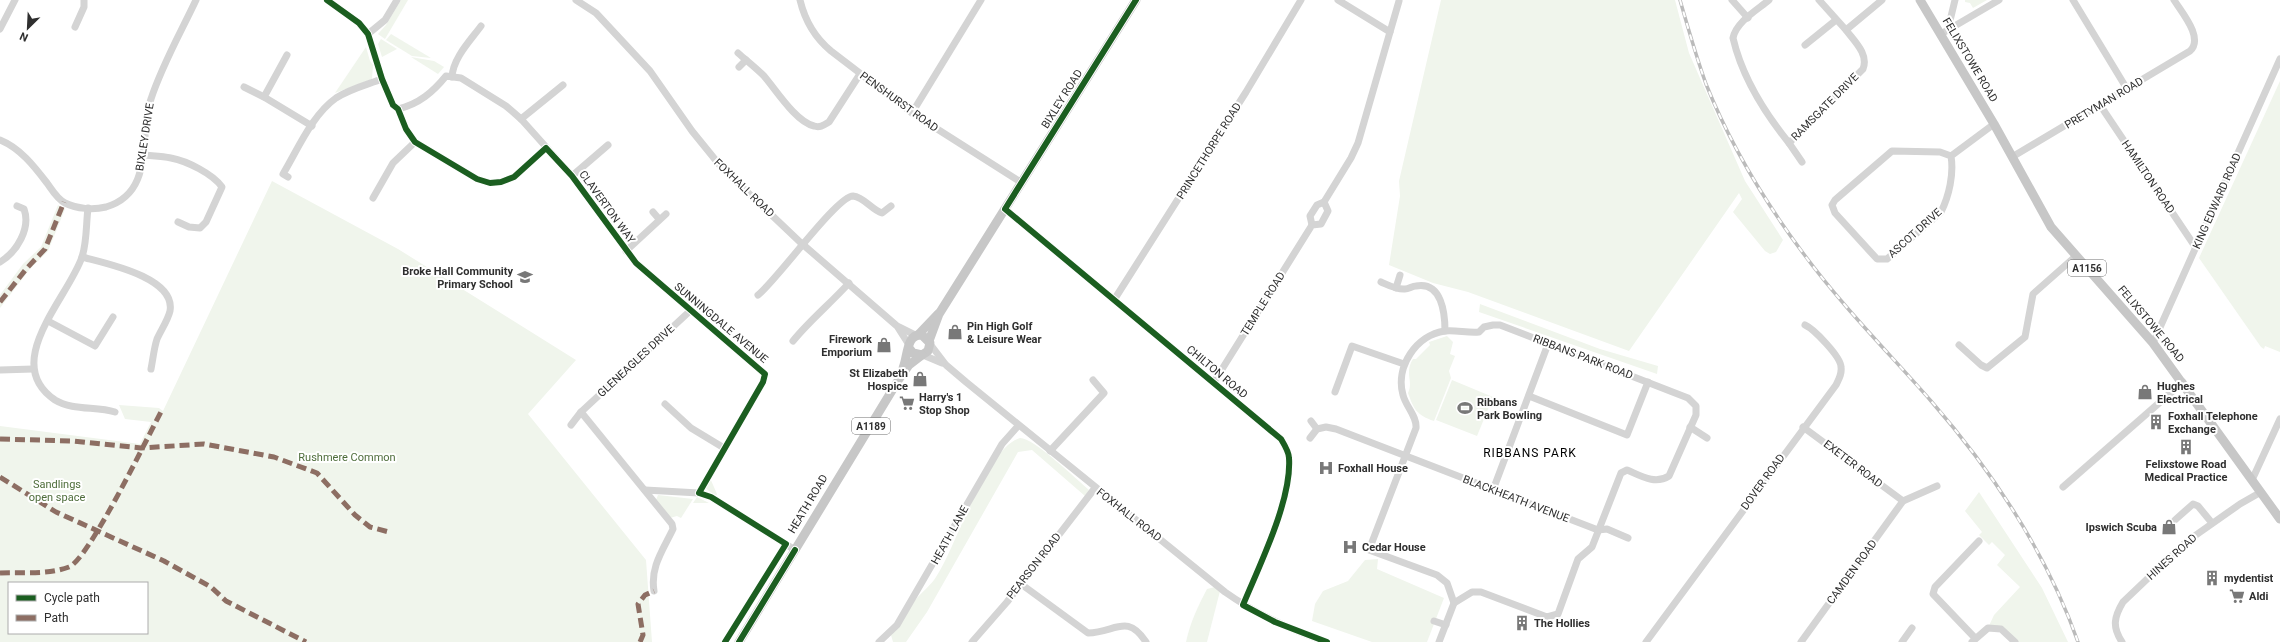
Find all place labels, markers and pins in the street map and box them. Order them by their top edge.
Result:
place label: Broke Hall Community Primary School [402,265,513,291]
school or university icon: Broke Hall Community Primary School [516,268,534,286]
place label: Pin High Golf & Leisure Wear [967,320,1042,346]
shop icon: Pin High Golf & Leisure Wear [946,323,964,341]
place label: Firework Emporium [821,333,872,359]
shop icon: Firework Emporium [875,336,893,354]
place label: St Elizabeth Hospice [849,367,908,393]
shop icon: St Elizabeth Hospice [911,370,929,388]
place label: Hughes Electrical [2157,380,2203,406]
shop icon: Hughes Electrical [2136,383,2154,401]
place label: Harry's 1 Stop Shop [919,391,970,417]
supermarket icon: Harry's 1 Stop Shop [898,394,916,412]
place label: Ribbans Park Bowling [1477,396,1542,422]
sports icon: Ribbans Park Bowling [1456,399,1474,417]
place label: Foxhall Telephone Exchange [2168,410,2258,436]
building icon: Foxhall Telephone Exchange [2147,413,2165,431]
building icon: Felixstowe Road Medical Practice [2177,438,2195,456]
place label: Felixstowe Road Medical Practice [2145,458,2227,484]
hospital icon: Foxhall House [1317,459,1335,477]
place label: Foxhall House [1338,462,1408,475]
shop icon: Ipswich Scuba [2160,518,2178,536]
place label: Ipswich Scuba [2086,521,2157,534]
hospital icon: Cedar House [1341,538,1359,556]
place label: Cedar House [1362,541,1426,554]
building icon: mydentist [2203,569,2221,587]
place label: mydentist [2224,572,2274,585]
supermarket icon: Aldi [2228,587,2246,605]
place label: Aldi [2249,590,2268,603]
building icon: The Hollies [1513,614,1531,632]
place label: The Hollies [1534,617,1590,630]

